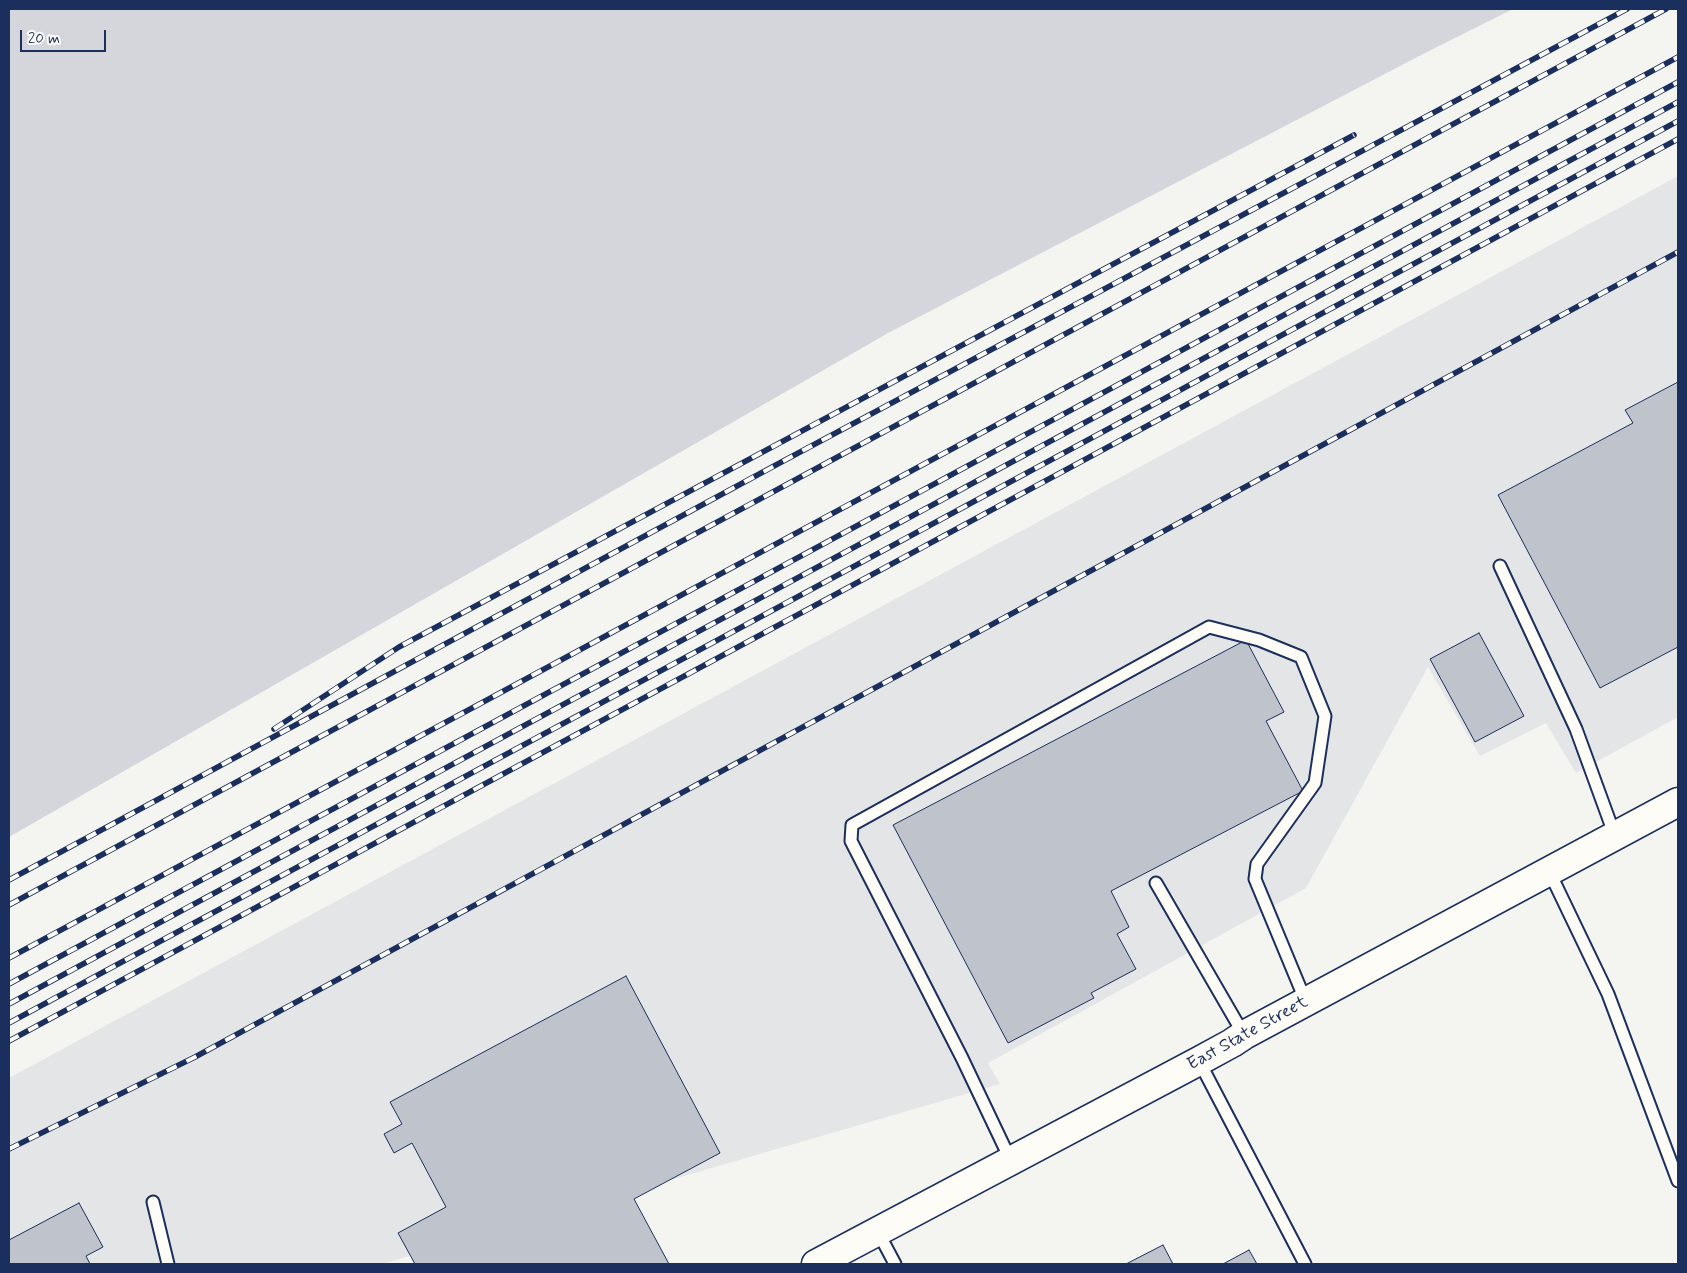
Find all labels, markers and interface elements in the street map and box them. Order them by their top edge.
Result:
scale bar [22,20,109,52]
text: 20 m [28,29,60,49]
street label: East State Street [1184,992,1312,1076]

